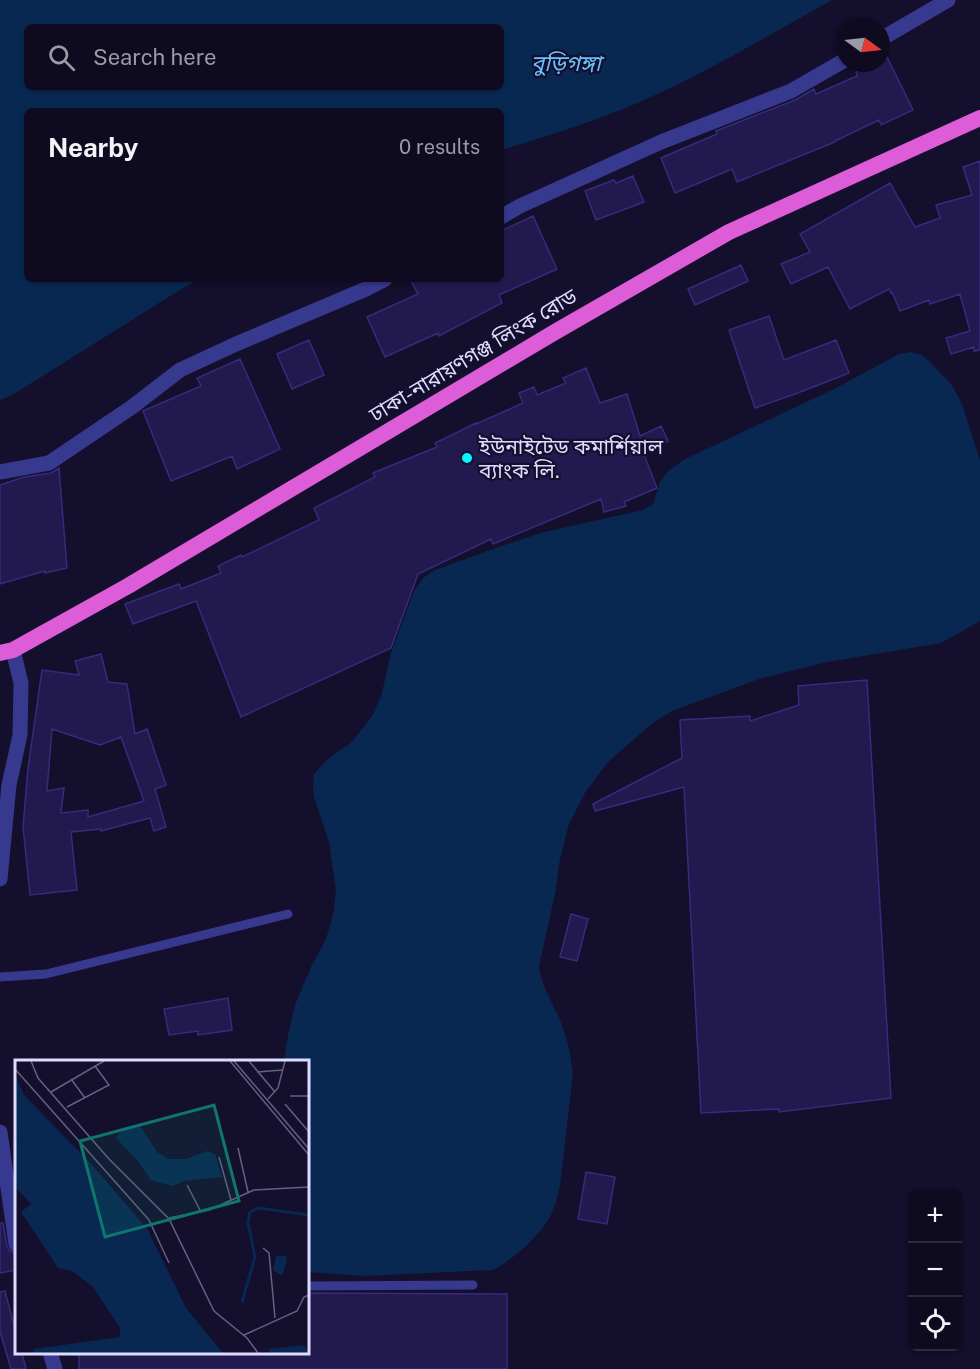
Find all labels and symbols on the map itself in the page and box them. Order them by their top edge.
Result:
north arrow [836,18,890,72]
water label: বুড়িগঙ্গা [531,50,605,77]
street label: ঢাকা-নারায়ণগঞ্জ লিংক রোড [364,283,582,427]
place label: ইউনাইটেড কমার্শিয়াল ব্যাংক লি. [478,434,664,483]
marker: ইউনাইটেড কমার্শিয়াল ব্যাংক লি. [460,451,474,465]
inset map [15,1060,309,1354]

